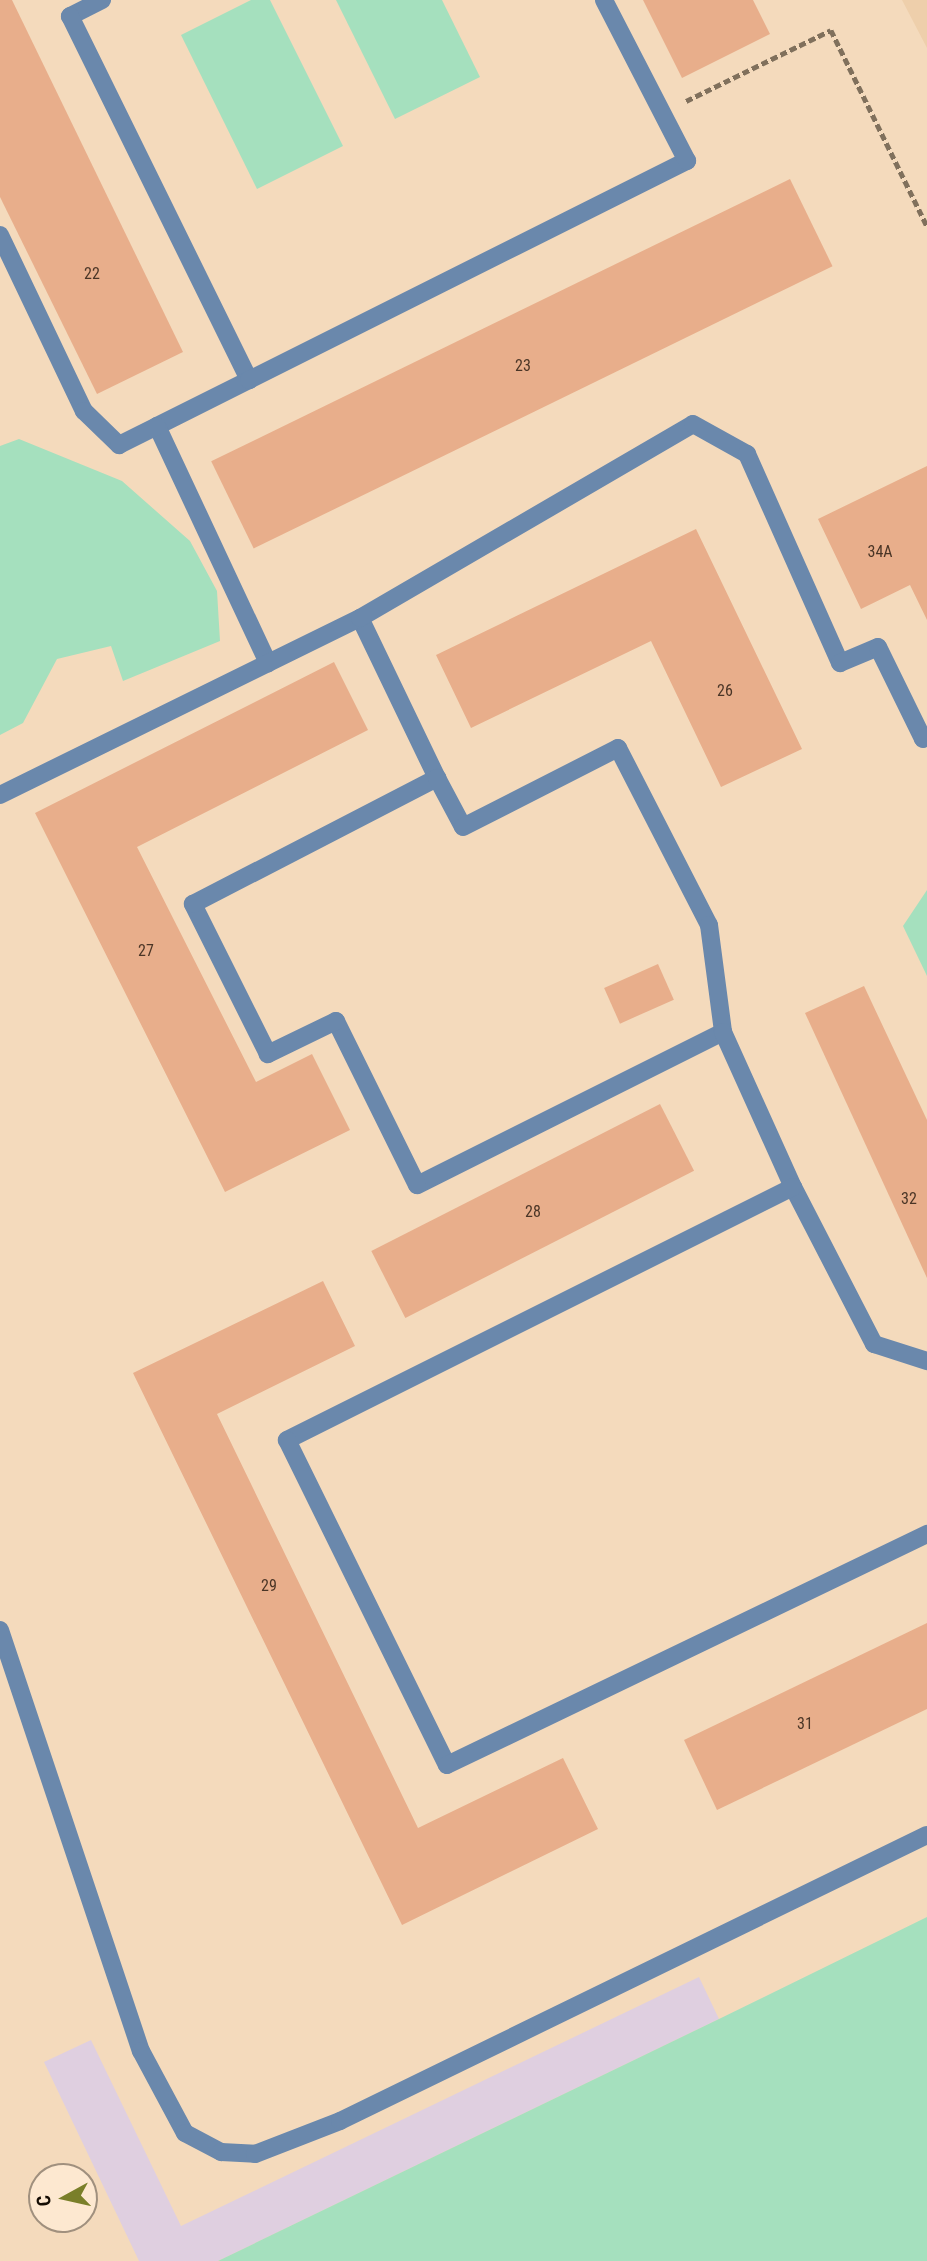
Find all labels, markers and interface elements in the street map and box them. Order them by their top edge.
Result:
house number: 22 [84,264,100,284]
house number: 23 [515,356,531,376]
house number: 34А [867,542,893,562]
house number: 26 [717,681,733,701]
house number: 27 [138,941,154,961]
house number: 32 [901,1189,917,1209]
house number: 28 [525,1202,541,1222]
house number: 29 [261,1576,277,1596]
house number: 31 [797,1714,813,1734]
north arrow [28,2163,98,2233]
text: С [32,2194,56,2208]

